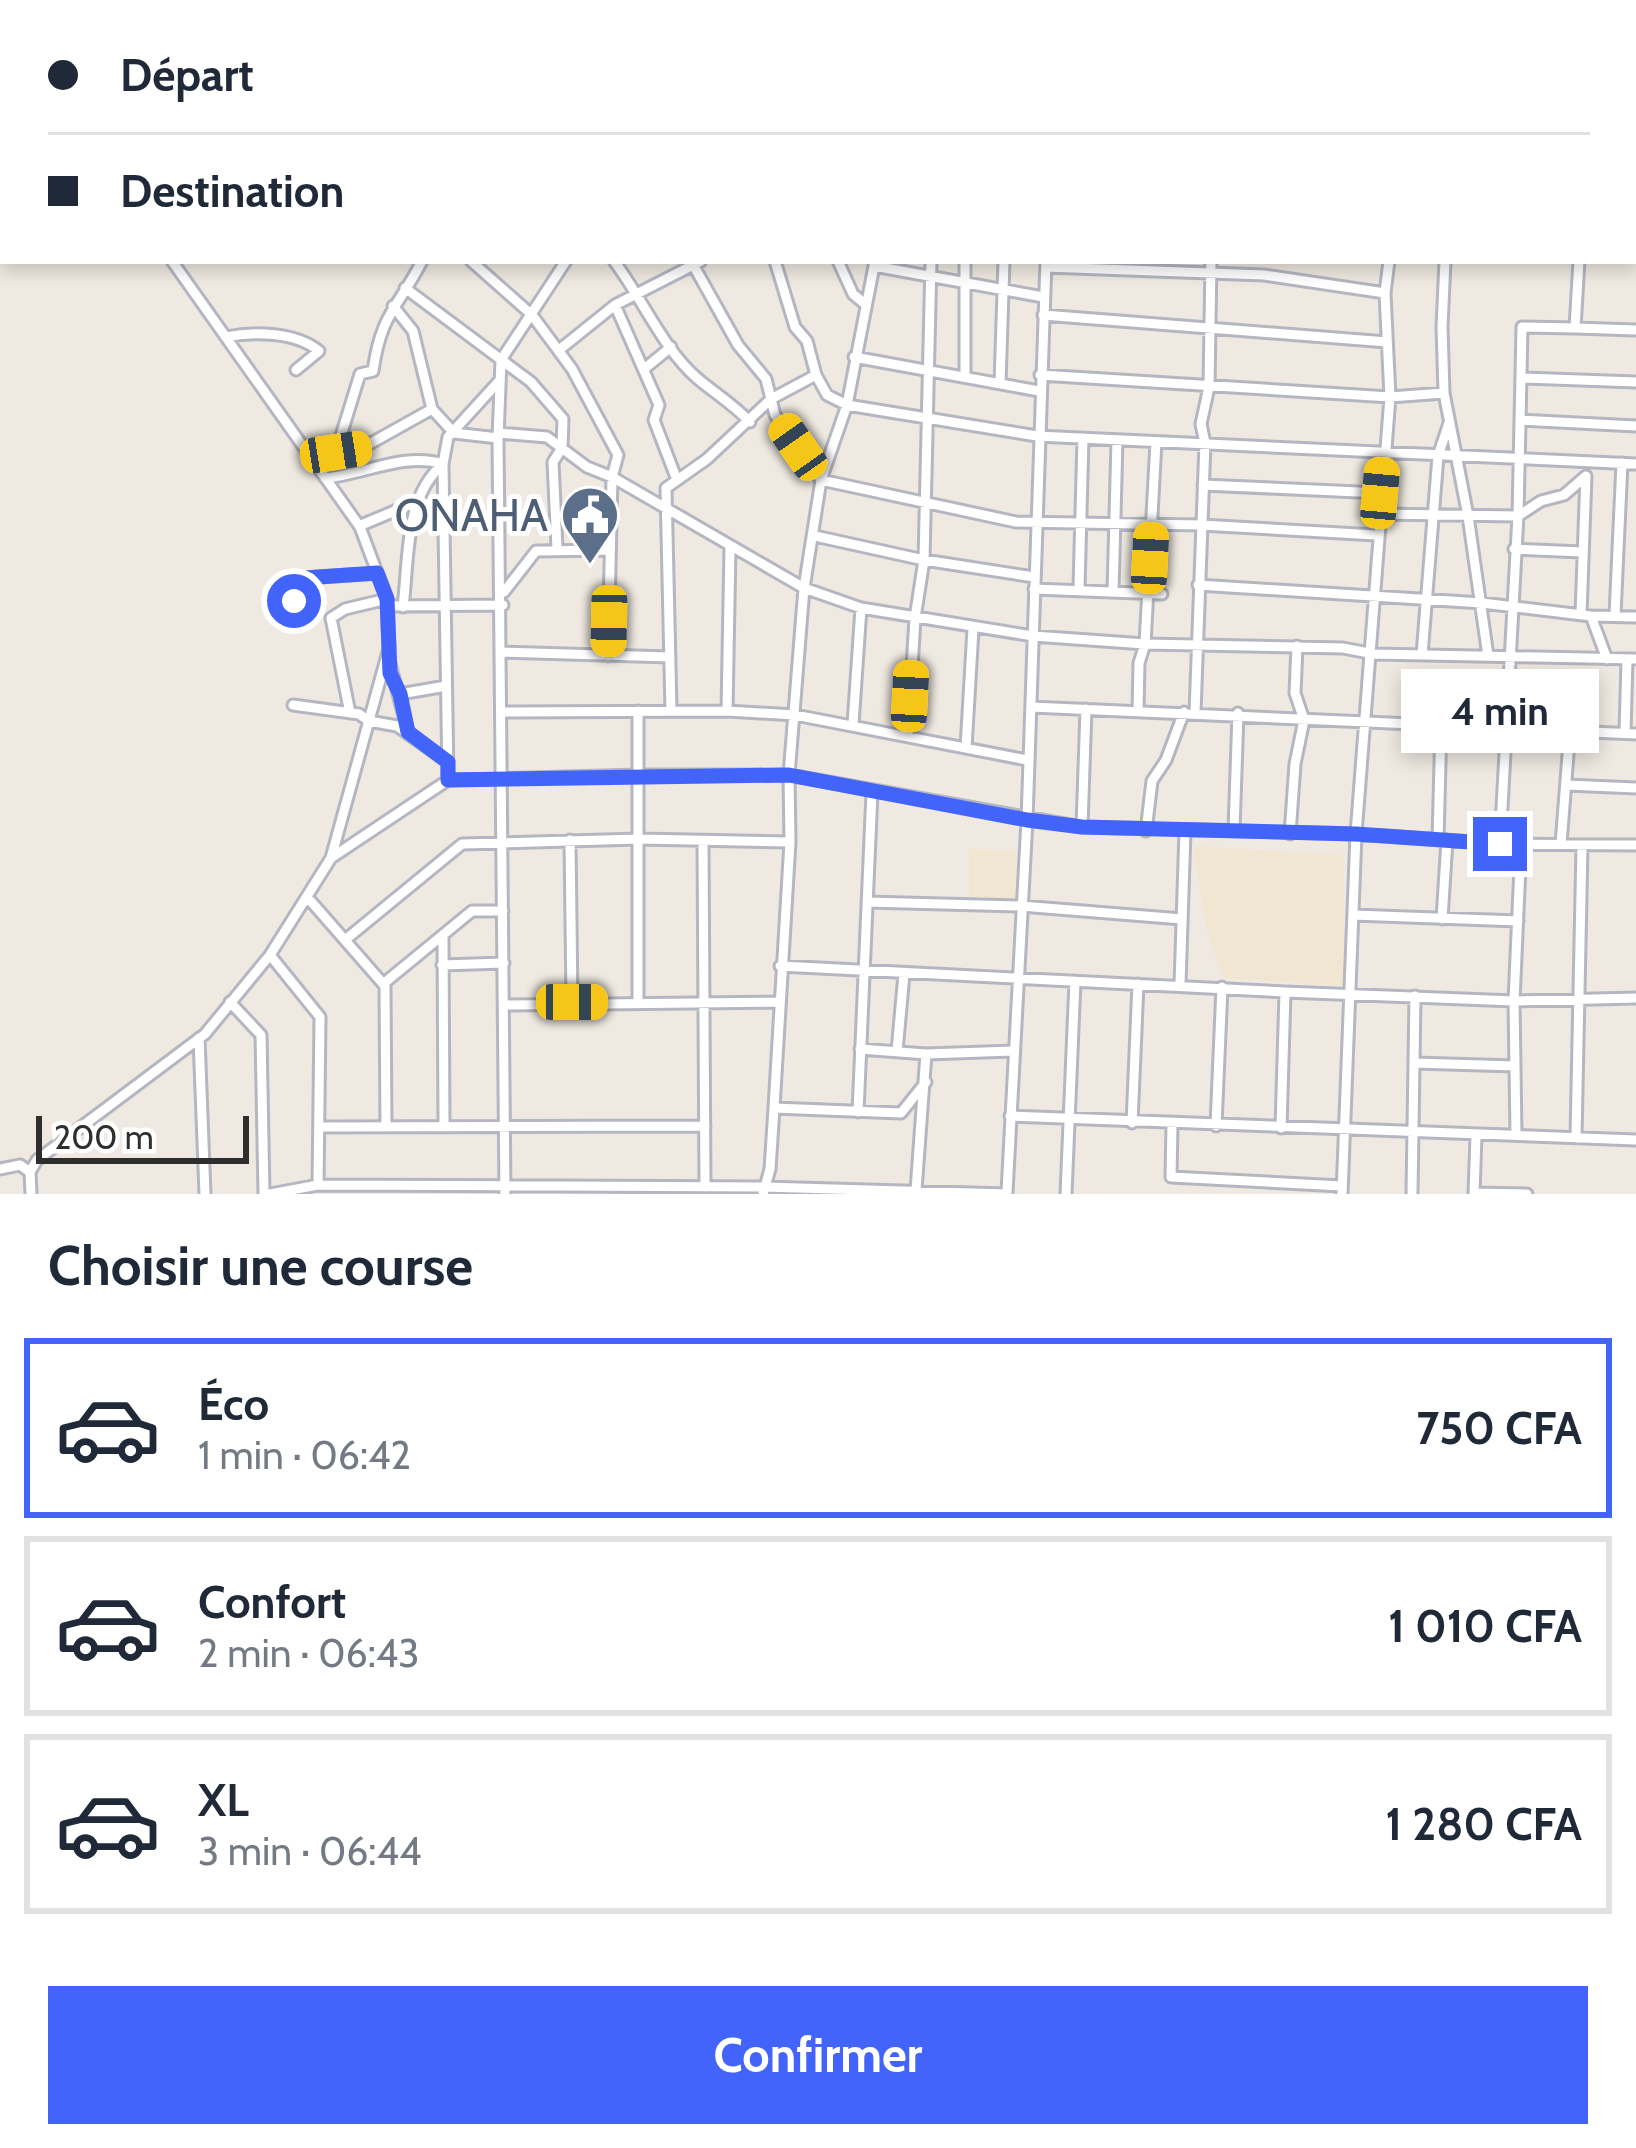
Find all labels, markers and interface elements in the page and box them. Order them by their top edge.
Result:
text: Départ [120,48,254,102]
text: Destination [120,164,344,218]
car [763,407,833,487]
car [298,429,374,475]
car [1359,456,1401,530]
public building icon: ONAHA [559,484,621,566]
place label: ONAHA [394,488,548,542]
car [1130,521,1170,595]
route start [267,574,321,628]
car [590,585,628,657]
car [890,659,930,733]
callout: 4 min [1401,670,1599,754]
text: 4 min [1451,687,1549,735]
route end [1473,817,1527,871]
car [536,984,608,1020]
scale bar [36,1110,249,1163]
text: 200 m [54,1117,154,1157]
text: Choisir une course [48,1233,473,1299]
icon: car [54,1374,162,1482]
text: Éco [198,1377,269,1431]
text: 750 CFA [1416,1401,1582,1455]
text: 1 min · 06:42 [198,1431,411,1479]
icon: car [54,1572,162,1680]
text: Confort [198,1575,346,1629]
text: 1 010 CFA [1388,1599,1582,1653]
text: 2 min · 06:43 [198,1629,419,1677]
icon: car [54,1770,162,1878]
text: XL [198,1773,249,1827]
text: 1 280 CFA [1386,1797,1582,1851]
text: 3 min · 06:44 [198,1827,422,1875]
button: Confirmer [48,1986,1588,2124]

